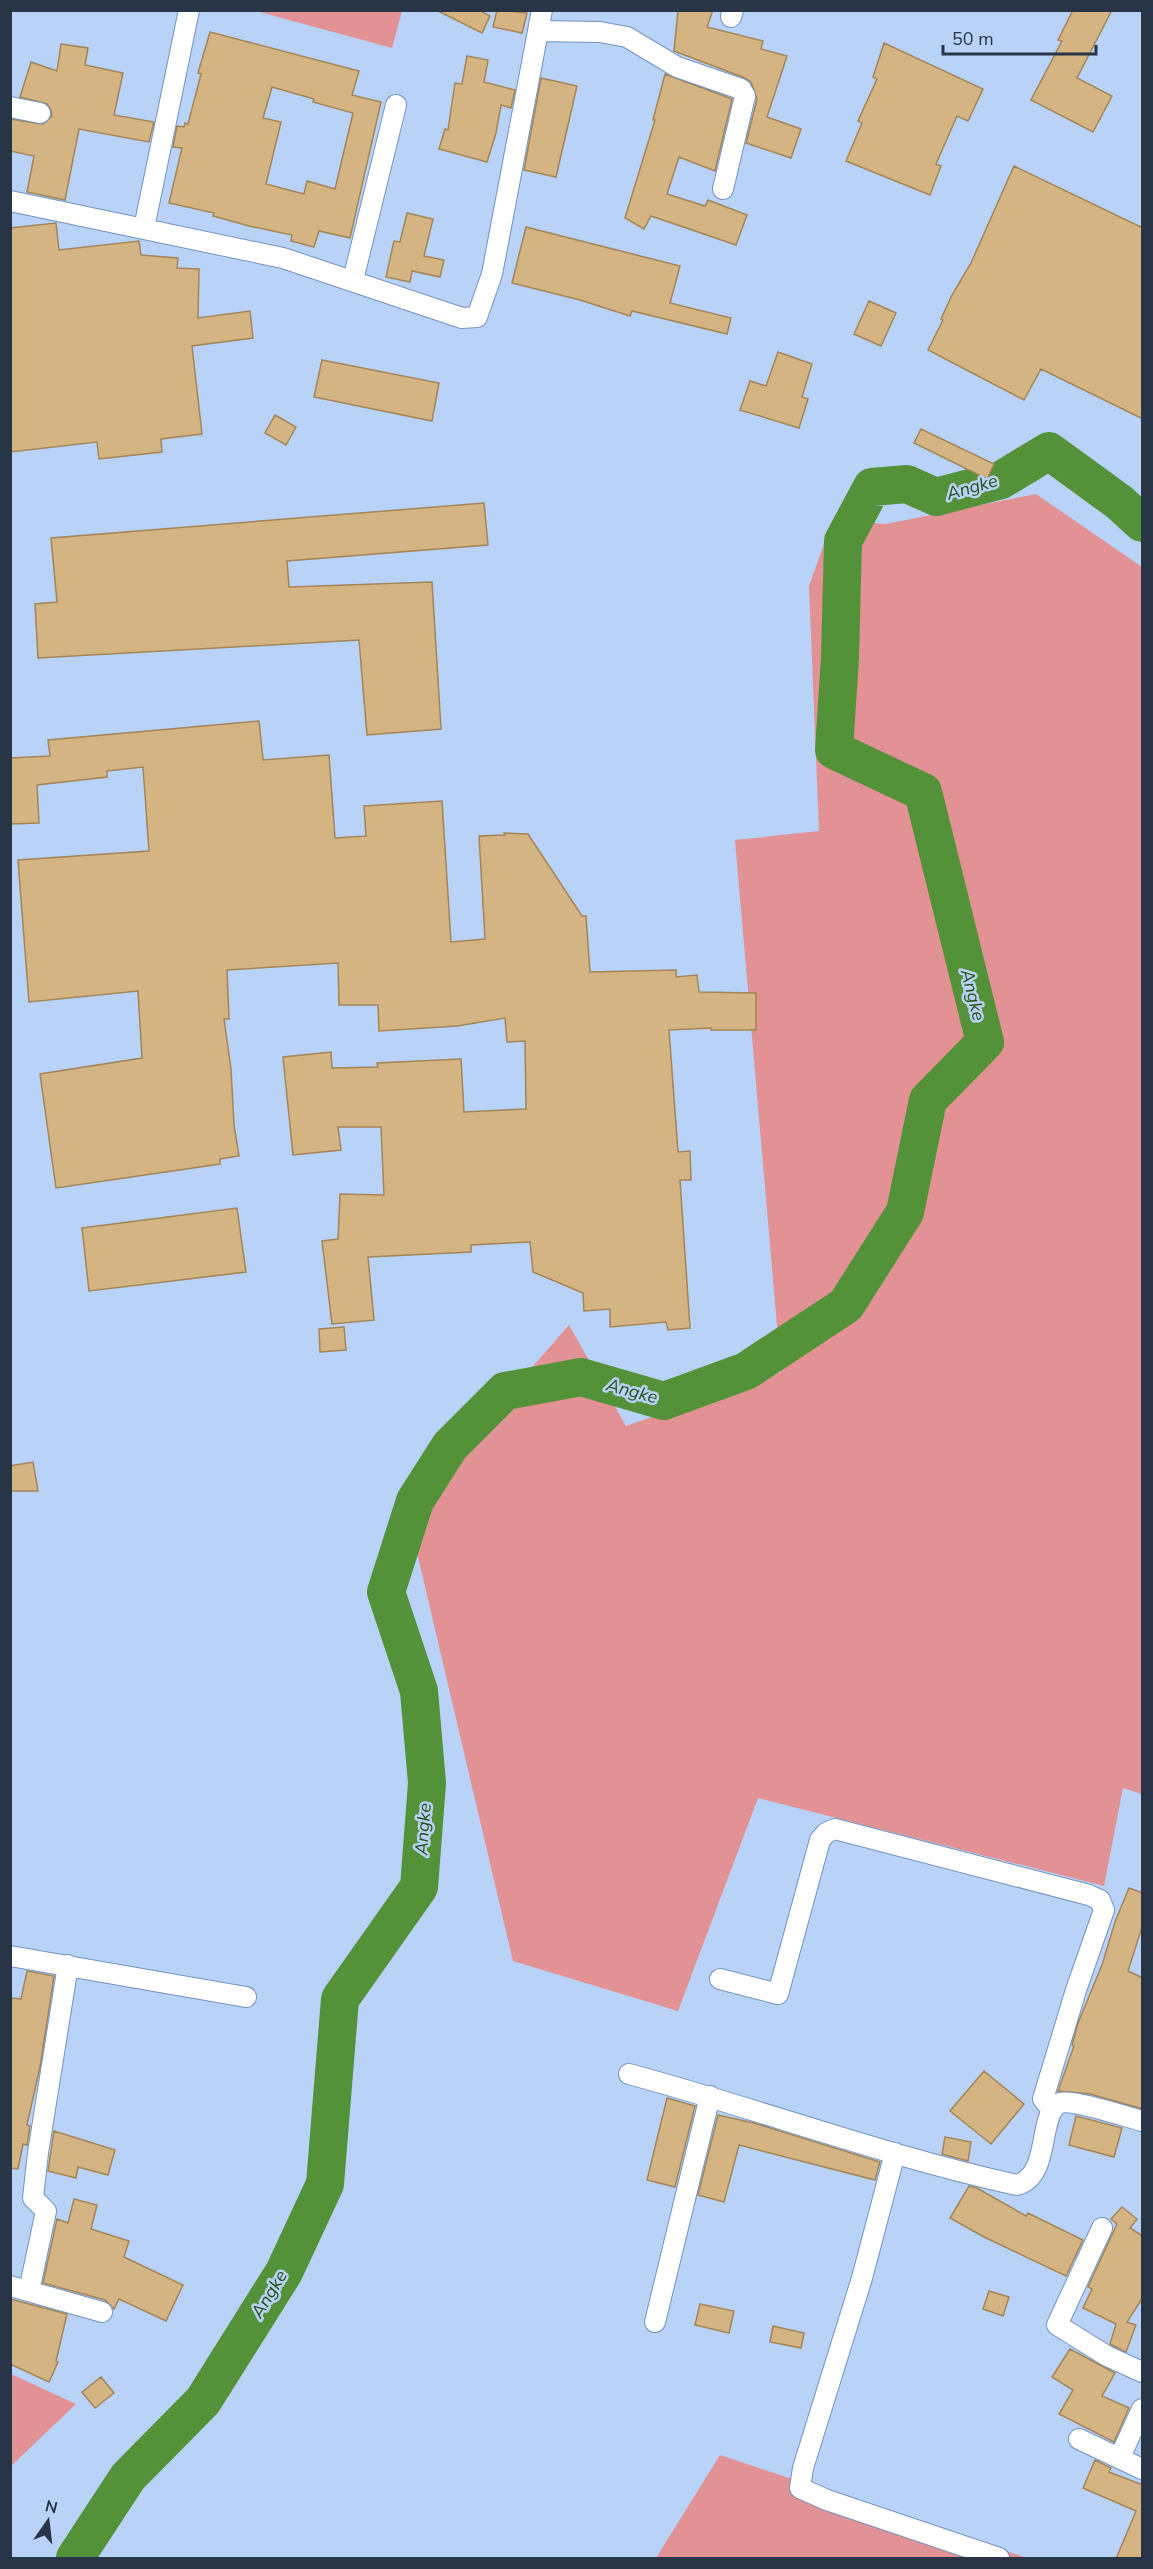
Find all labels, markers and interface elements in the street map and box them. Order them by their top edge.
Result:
scale bar [943,18,1096,56]
text: 50 m [952,27,994,51]
water label: Angke [943,468,1001,506]
water label: Angke [955,966,991,1024]
water label: Angke [603,1372,661,1409]
water label: Angke [409,1802,437,1857]
water label: Angke [245,2265,293,2323]
north arrow [18,2491,78,2551]
text: N [43,2495,60,2520]

